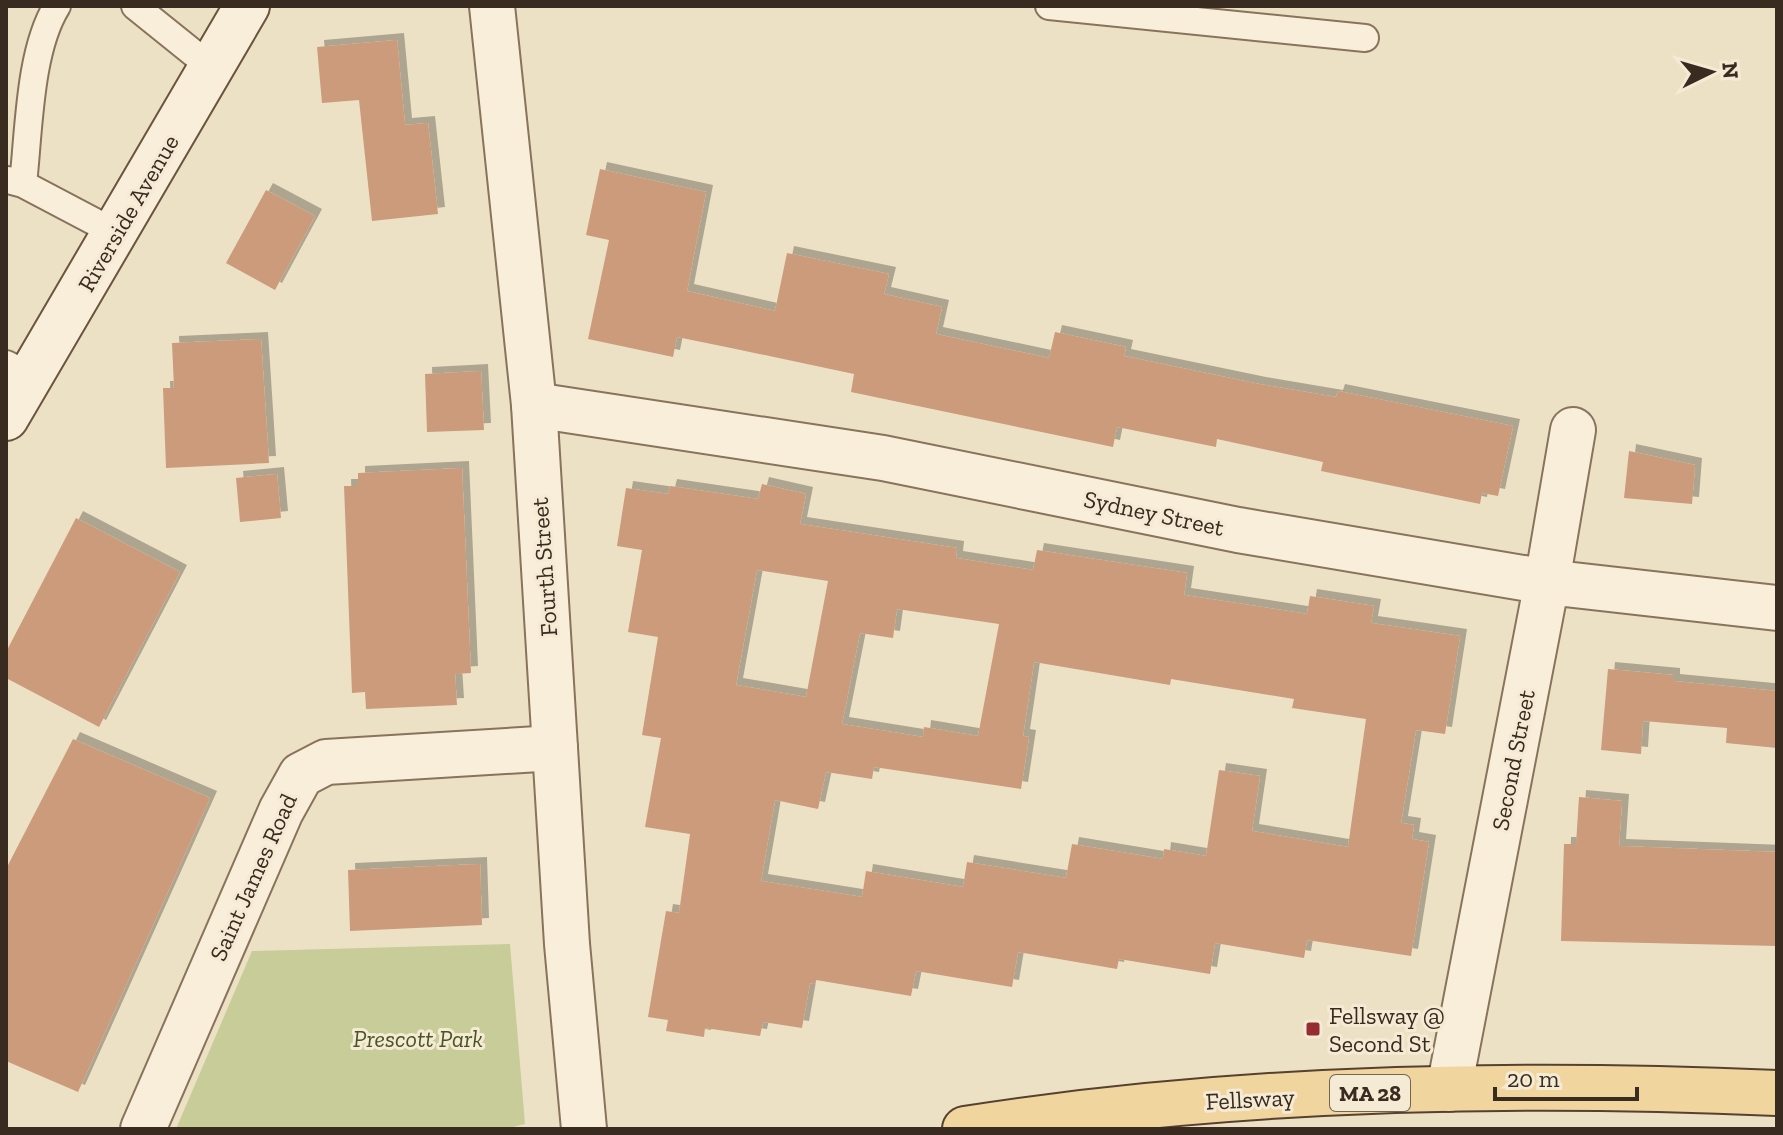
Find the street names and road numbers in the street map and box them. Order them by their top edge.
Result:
street label: Riverside Avenue [71,129,185,297]
street label: Sydney Street [1081,484,1227,542]
street label: Fourth Street [525,496,563,638]
street label: Second Street [1485,687,1541,833]
street label: Saint James Road [203,789,303,965]
road number: MA 28 [1330,1075,1410,1111]
street label: Fellsway [1205,1082,1296,1116]

